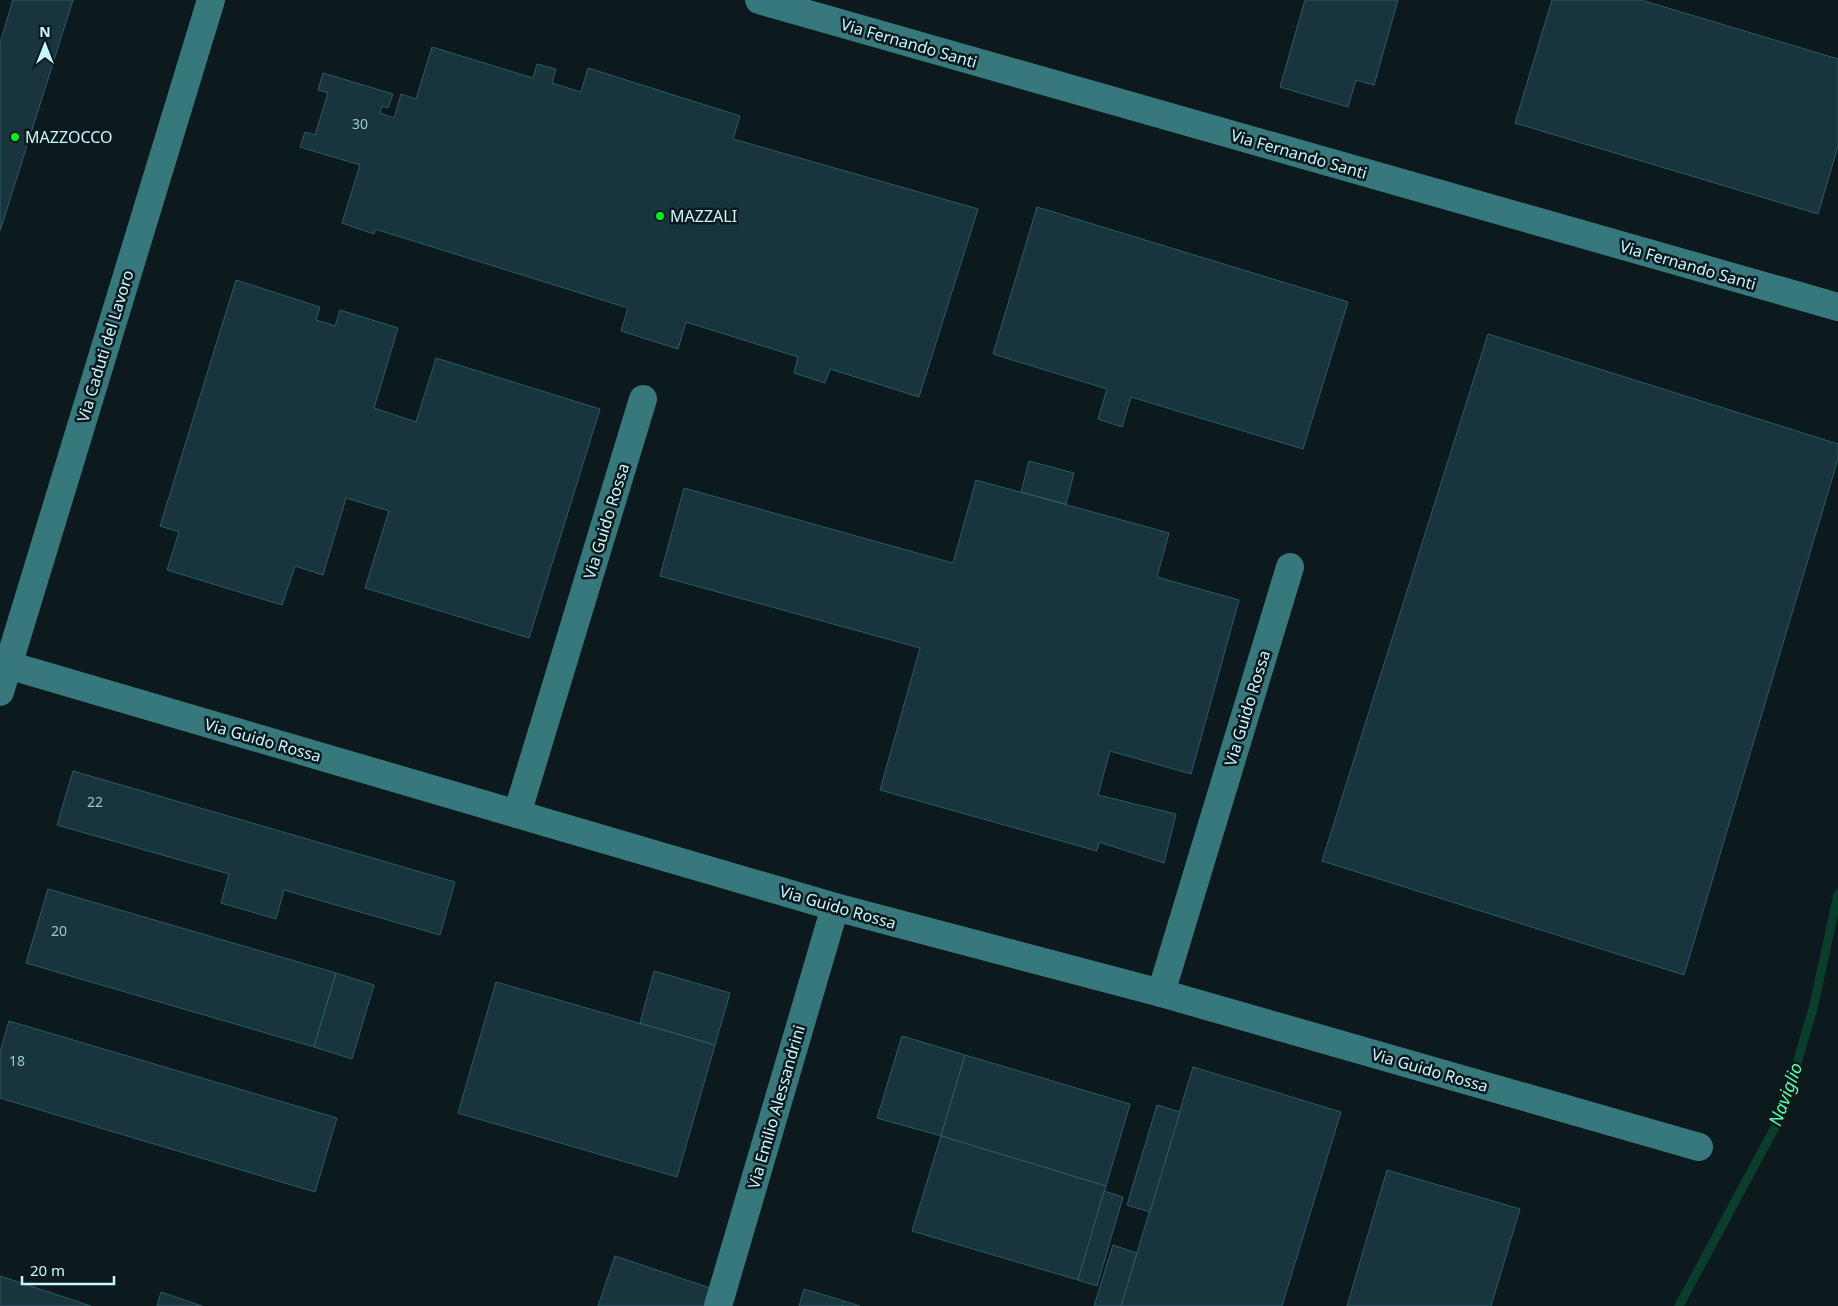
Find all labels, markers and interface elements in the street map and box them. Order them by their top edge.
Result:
street label: Via Fernando Santi [838,13,980,73]
north arrow [20,20,70,70]
text: N [39,22,51,41]
house number: 30 [352,114,368,133]
street label: Via Fernando Santi [1228,124,1370,184]
place label: MAZZOCCO [25,126,112,148]
marker: MAZZOCCO [9,131,21,143]
place label: MAZZALI [670,205,737,227]
marker: MAZZALI [654,210,666,222]
street label: Via Fernando Santi [1617,235,1759,295]
street label: Via Caduti del Lavoro [71,267,139,425]
street label: Via Guido Rossa [578,460,634,582]
street label: Via Guido Rossa [1219,647,1275,769]
street label: Via Guido Rossa [202,713,324,767]
house number: 22 [87,792,103,811]
street label: Via Guido Rossa [777,880,899,934]
house number: 20 [51,921,67,940]
street label: Via Emilio Alessandrini [742,1023,810,1191]
street label: Via Guido Rossa [1369,1043,1491,1097]
house number: 18 [9,1051,25,1070]
water label: Naviglio [1762,1059,1808,1129]
scale bar [22,1254,115,1286]
text: 20 m [30,1260,65,1280]

